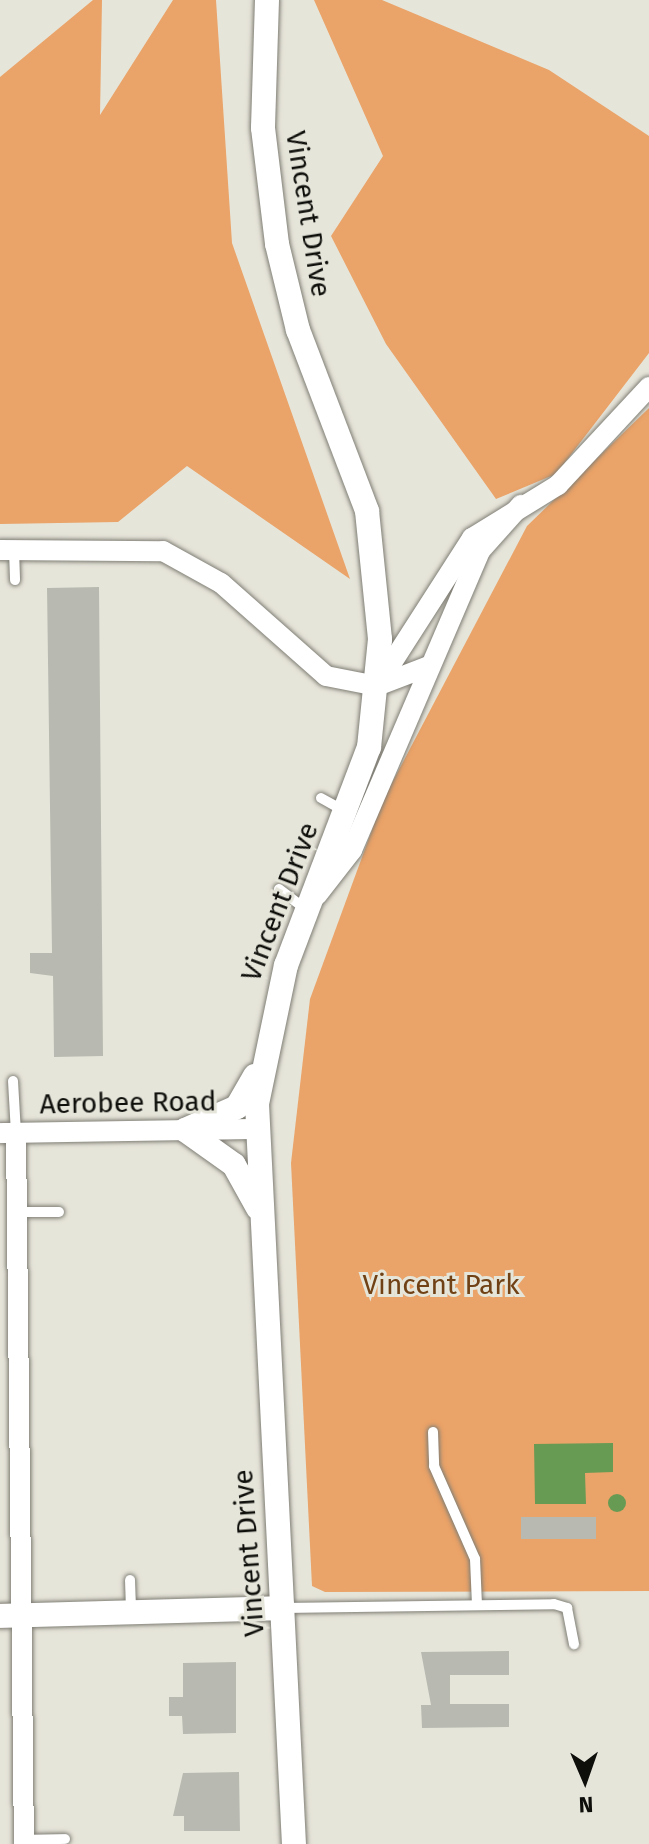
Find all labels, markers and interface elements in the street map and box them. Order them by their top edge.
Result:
street label: Vincent Drive [278,129,338,299]
street label: Vincent Drive [234,818,326,986]
street label: Aerobee Road [39,1085,217,1121]
park label: Vincent Park [363,1268,519,1302]
street label: Vincent Drive [226,1468,272,1638]
north arrow [545,1740,625,1820]
text: N [578,1791,594,1818]

